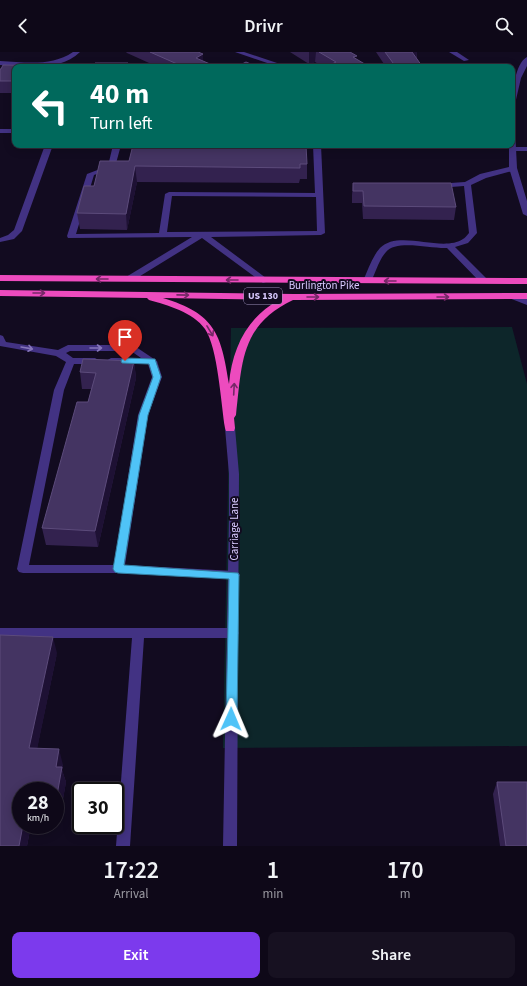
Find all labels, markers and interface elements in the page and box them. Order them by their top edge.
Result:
text: Drivr [244,14,283,39]
icon: back [12,15,34,37]
icon: search [493,15,515,37]
text: 40 m [90,74,149,114]
icon: left [24,80,76,132]
text: Turn left [90,111,152,136]
one-way arrow [96,275,109,283]
one-way arrow [226,276,239,284]
one-way arrow [384,277,397,285]
street label: Burlington Pike [289,278,360,293]
road number: US 130 [244,288,282,304]
one-way arrow [32,289,45,297]
one-way arrow [176,291,189,299]
one-way arrow [306,293,319,301]
one-way arrow [436,293,449,301]
pin [108,320,142,361]
one-way arrow [206,325,214,336]
icon: arrive [114,326,136,348]
one-way arrow [20,344,33,352]
one-way arrow [89,344,102,352]
one-way arrow [230,383,238,396]
street label: Carriage Lane [227,497,242,561]
position arrow [210,698,252,740]
speed limit sign: 30 [72,782,124,834]
text: 28 [27,789,49,817]
text: km/h [27,811,49,825]
text: 17:22 [103,853,159,888]
text: 1 [267,853,279,888]
text: 170 [387,853,424,888]
text: Arrival [114,885,149,903]
text: min [262,885,283,903]
text: m [400,885,411,903]
button: Exit [12,932,260,978]
button: Share [268,932,515,978]

